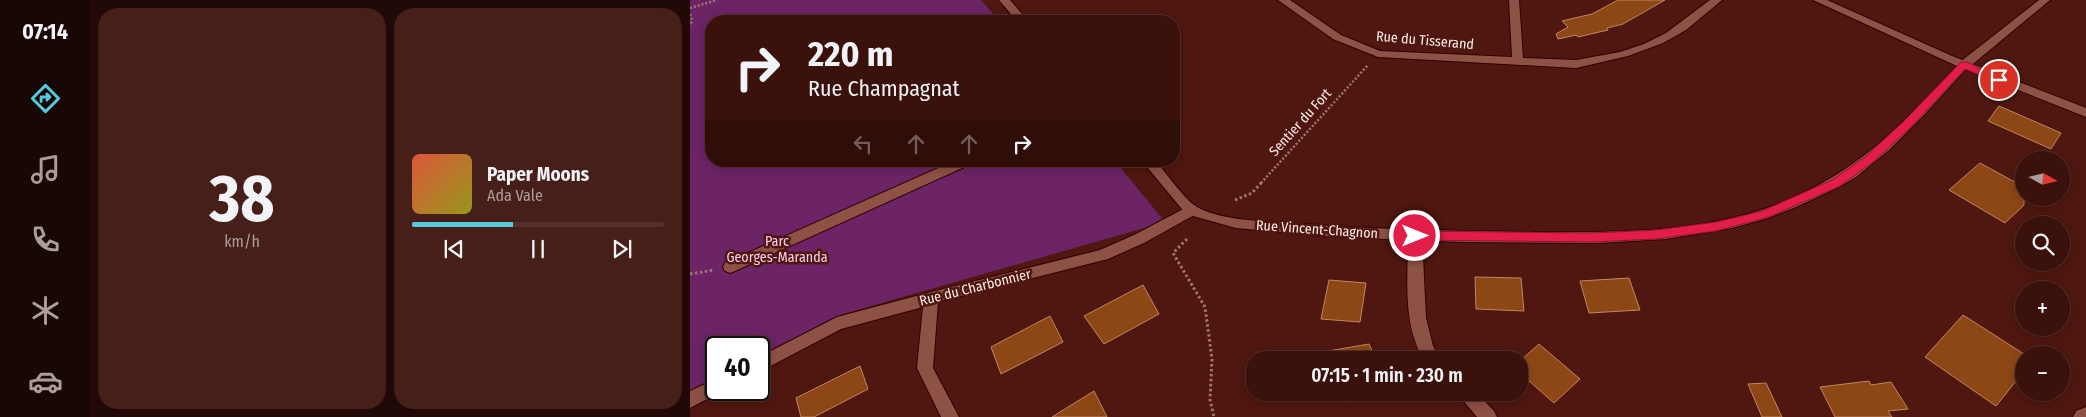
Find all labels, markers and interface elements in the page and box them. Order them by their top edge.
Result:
text: 07:14 [22,18,68,45]
street label: Rue du Tisserand [1375,28,1475,53]
text: 220 m [808,33,894,75]
icon: right [725,35,790,100]
pin [1978,59,2020,101]
icon: arrive [1985,66,2013,94]
text: Rue Champagnat [808,75,960,102]
icon: directions [28,81,63,116]
street label: Sentier du Fort [1266,85,1335,160]
icon: left [849,130,877,158]
icon: ahead [902,130,930,158]
icon: ahead [955,130,983,158]
icon: right [1008,130,1036,158]
north arrow [2015,151,2070,206]
map controls [2015,151,2070,401]
icon: music [28,152,63,187]
text: 38 [209,160,275,238]
text: Paper Moons [487,163,589,186]
text: Ada Vale [487,186,543,205]
position arrow [1388,209,1440,261]
button: search [2015,216,2070,271]
street label: Rue Vincent-Chagnon [1255,217,1378,242]
icon: phone [28,222,63,257]
text: km/h [224,232,260,251]
park label: Parc Georges-Maranda [726,233,828,266]
icon: previous [440,235,468,263]
icon: pause [524,235,552,263]
icon: next [608,235,636,263]
street label: Rue du Charbonnier [918,265,1033,310]
button: + [2015,281,2070,336]
icon: climate [28,293,63,328]
speed limit sign: 40 [705,336,770,401]
button: − [2015,346,2070,401]
icon: car [28,364,63,399]
text: 07:15 · 1 min · 230 m [1311,364,1463,387]

